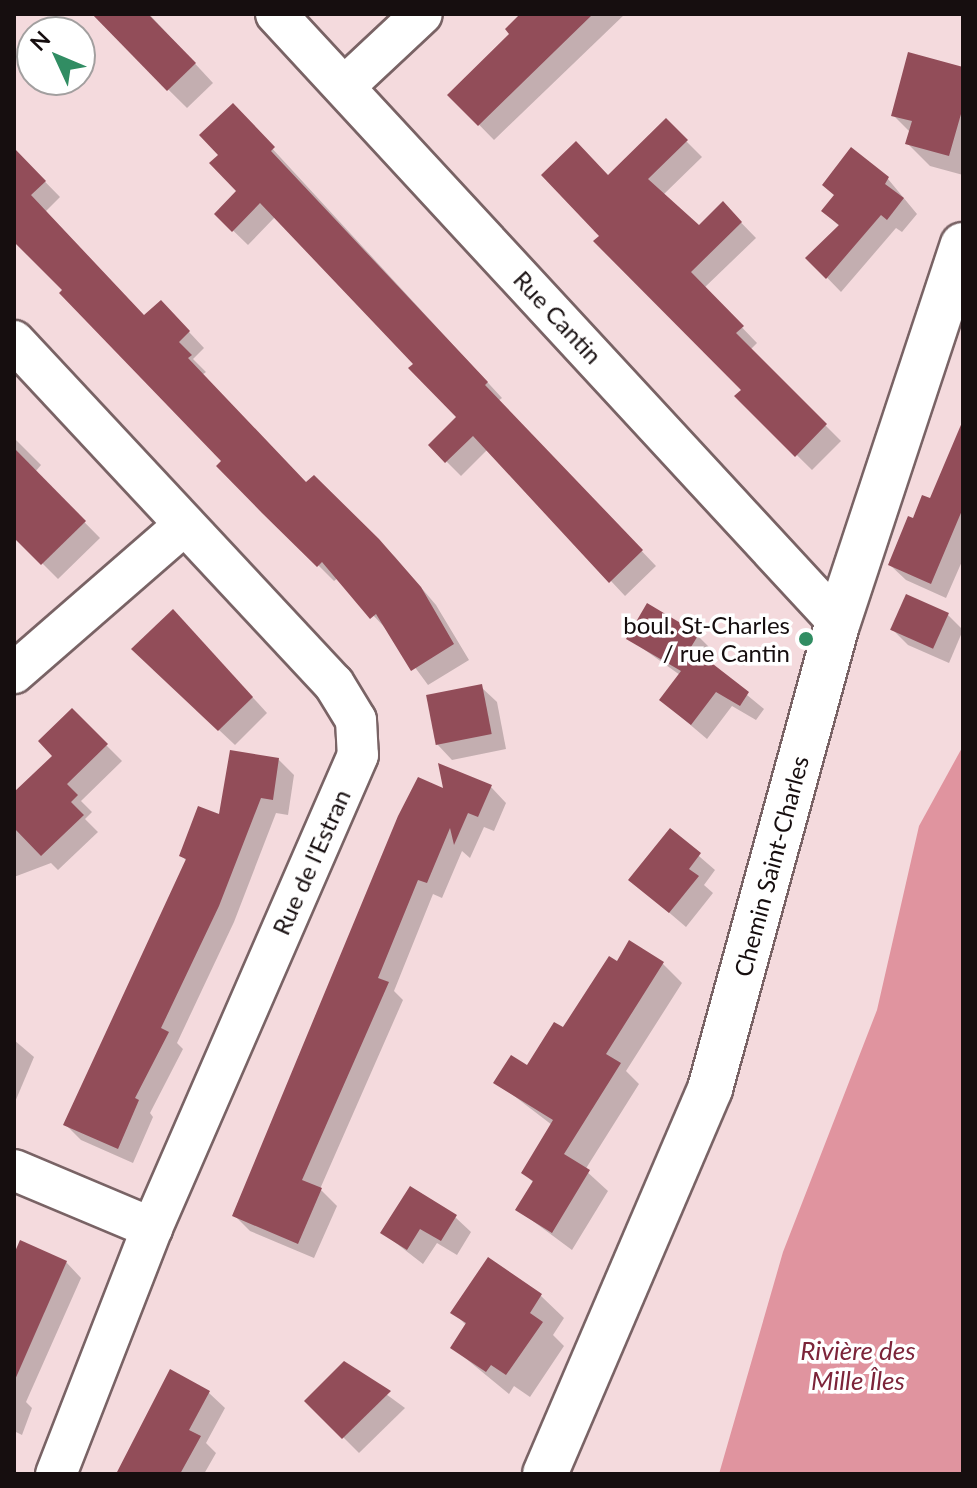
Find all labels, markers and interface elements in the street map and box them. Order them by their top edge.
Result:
north arrow [16,16,96,96]
text: N [24,25,55,56]
street label: Rue Cantin [508,265,608,369]
place label: boul. St-Charles / rue Cantin [623,611,790,667]
marker: boul. St-Charles / rue Cantin [797,630,815,648]
street label: Chemin Saint-Charles [728,753,814,979]
street label: Rue de l'Estran [266,785,356,939]
water label: Rivière des Mille Îles [800,1335,916,1396]

